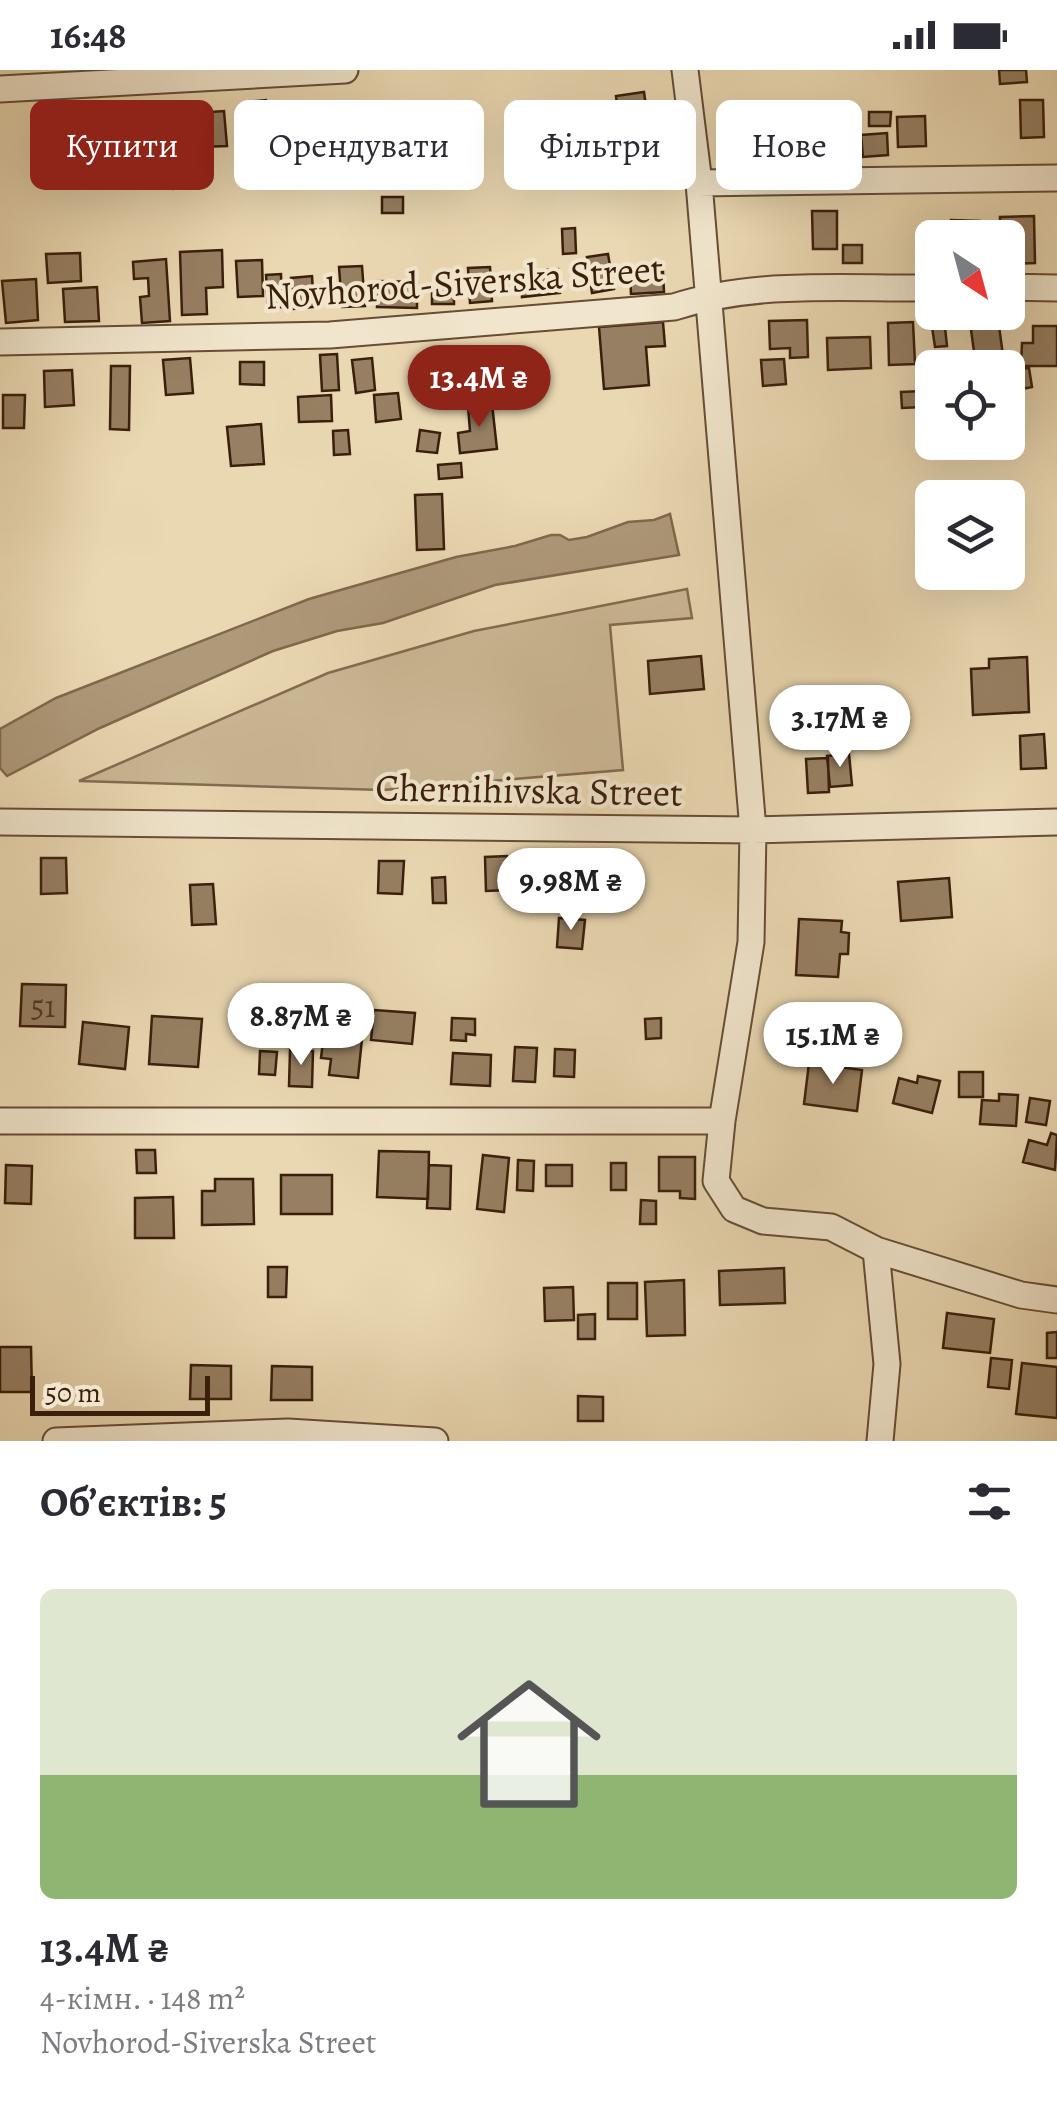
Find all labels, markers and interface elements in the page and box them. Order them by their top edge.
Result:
text: 16:48 [50,9,127,61]
chip: Купити [30,100,214,190]
chip: Орендувати [234,100,484,190]
chip: Фільтри [504,100,696,190]
chip: Нове [716,100,862,190]
north arrow [915,220,1025,330]
map controls [915,220,1025,590]
street label: Novhorod-Siverska Street [263,242,665,322]
pin: 13.4M ₴ [387,345,571,430]
button: locate [915,350,1025,460]
text: 13.4M ₴ [430,355,528,399]
button: layers [915,480,1025,590]
pin: 3.17M ₴ [748,685,932,770]
text: 3.17M ₴ [791,695,889,739]
street label: Chernihivska Street [375,761,683,819]
pin: 9.98M ₴ [479,848,663,933]
text: 9.98M ₴ [519,858,623,902]
pin: 8.87M ₴ [209,983,393,1068]
house number: 51 [31,984,55,1028]
text: 8.87M ₴ [250,993,352,1037]
pin: 15.1M ₴ [741,1002,925,1087]
text: 15.1M ₴ [785,1012,881,1056]
scale bar [30,1371,210,1416]
text: 50 m [45,1374,101,1412]
text: Об’єктів: 5 [40,1473,227,1530]
icon: filters [962,1474,1017,1529]
icon: home [439,1654,619,1834]
text: 13.4M ₴ [40,1919,170,1976]
text: 4-кімн. · 148 m² [40,1976,245,2020]
text: Novhorod-Siverska Street [40,2020,376,2064]

